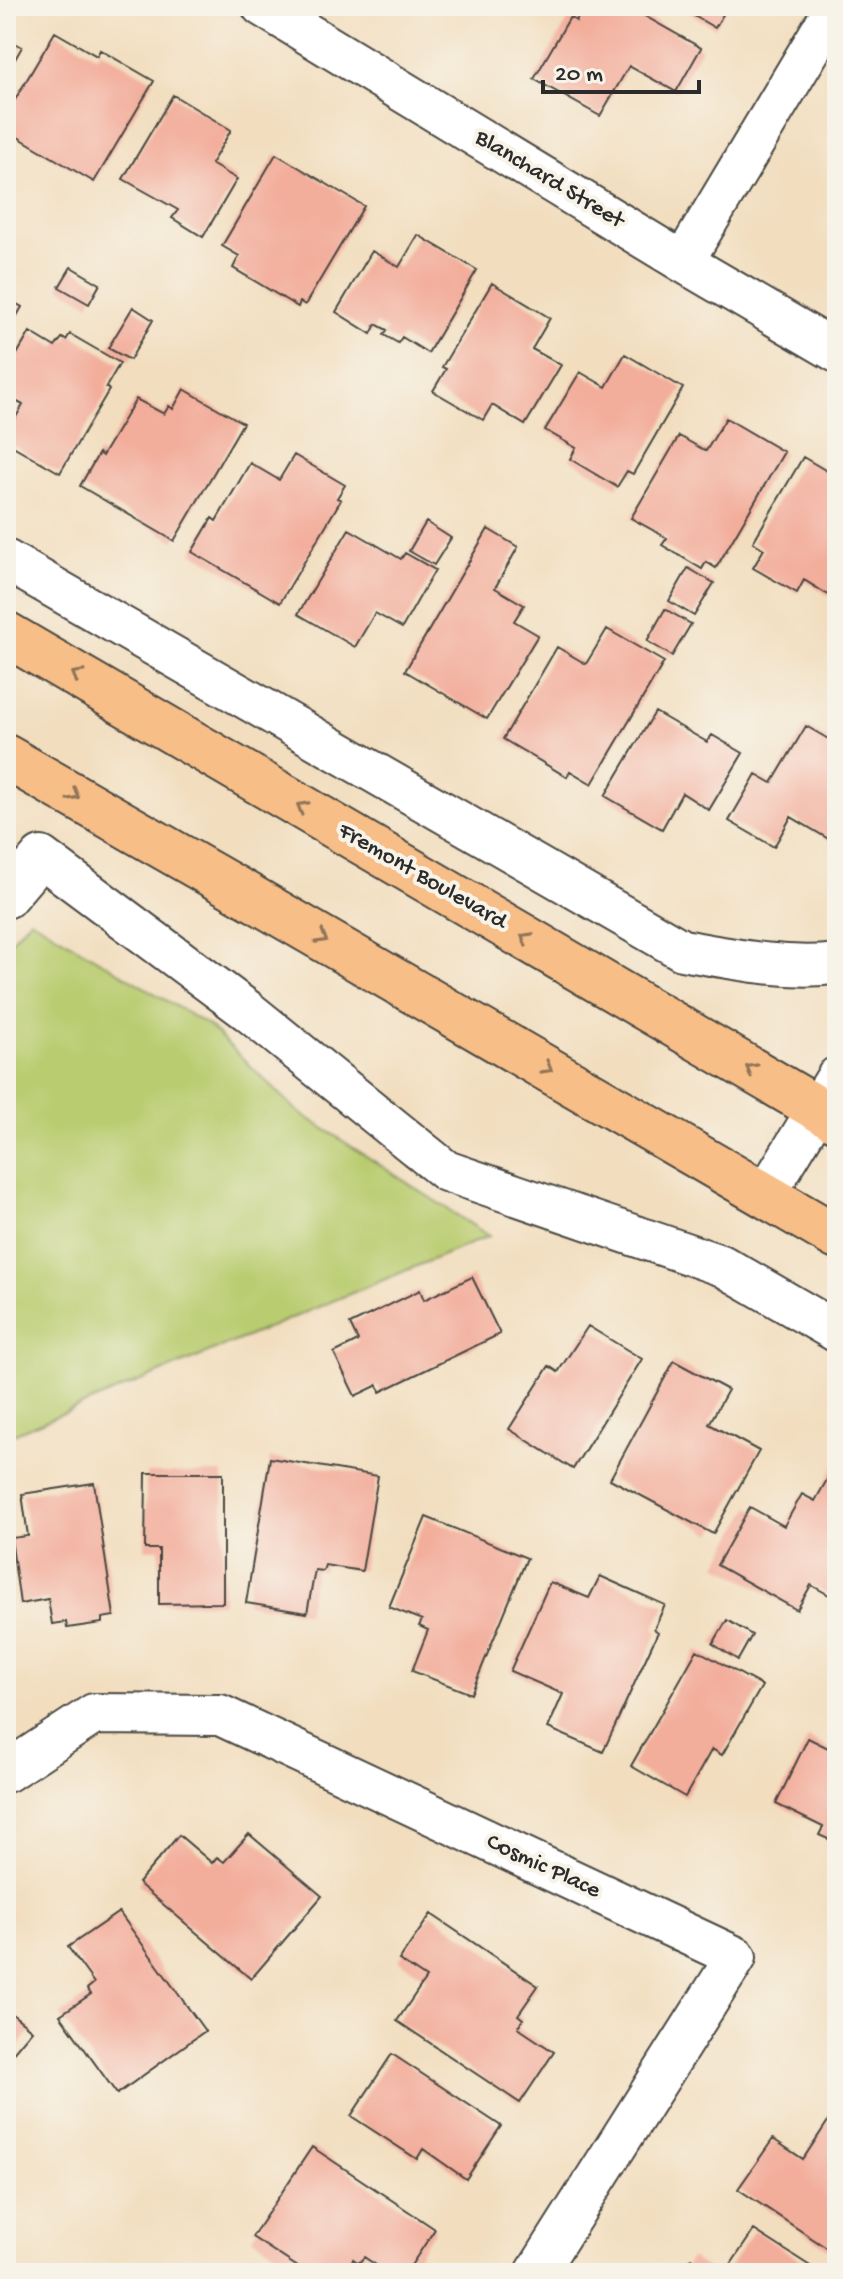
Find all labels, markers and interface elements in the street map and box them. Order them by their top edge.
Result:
scale bar [543,44,699,94]
text: 20 m [555,61,603,90]
street label: Blanchard Street [468,124,631,237]
one-way arrow [71,669,86,685]
one-way arrow [66,786,80,801]
one-way arrow [296,801,311,816]
street label: Fremont Boulevard [332,817,513,938]
one-way arrow [313,928,328,944]
one-way arrow [520,932,535,948]
one-way arrow [538,1058,553,1074]
one-way arrow [745,1063,760,1079]
street label: Cosmic Place [481,1828,605,1906]

